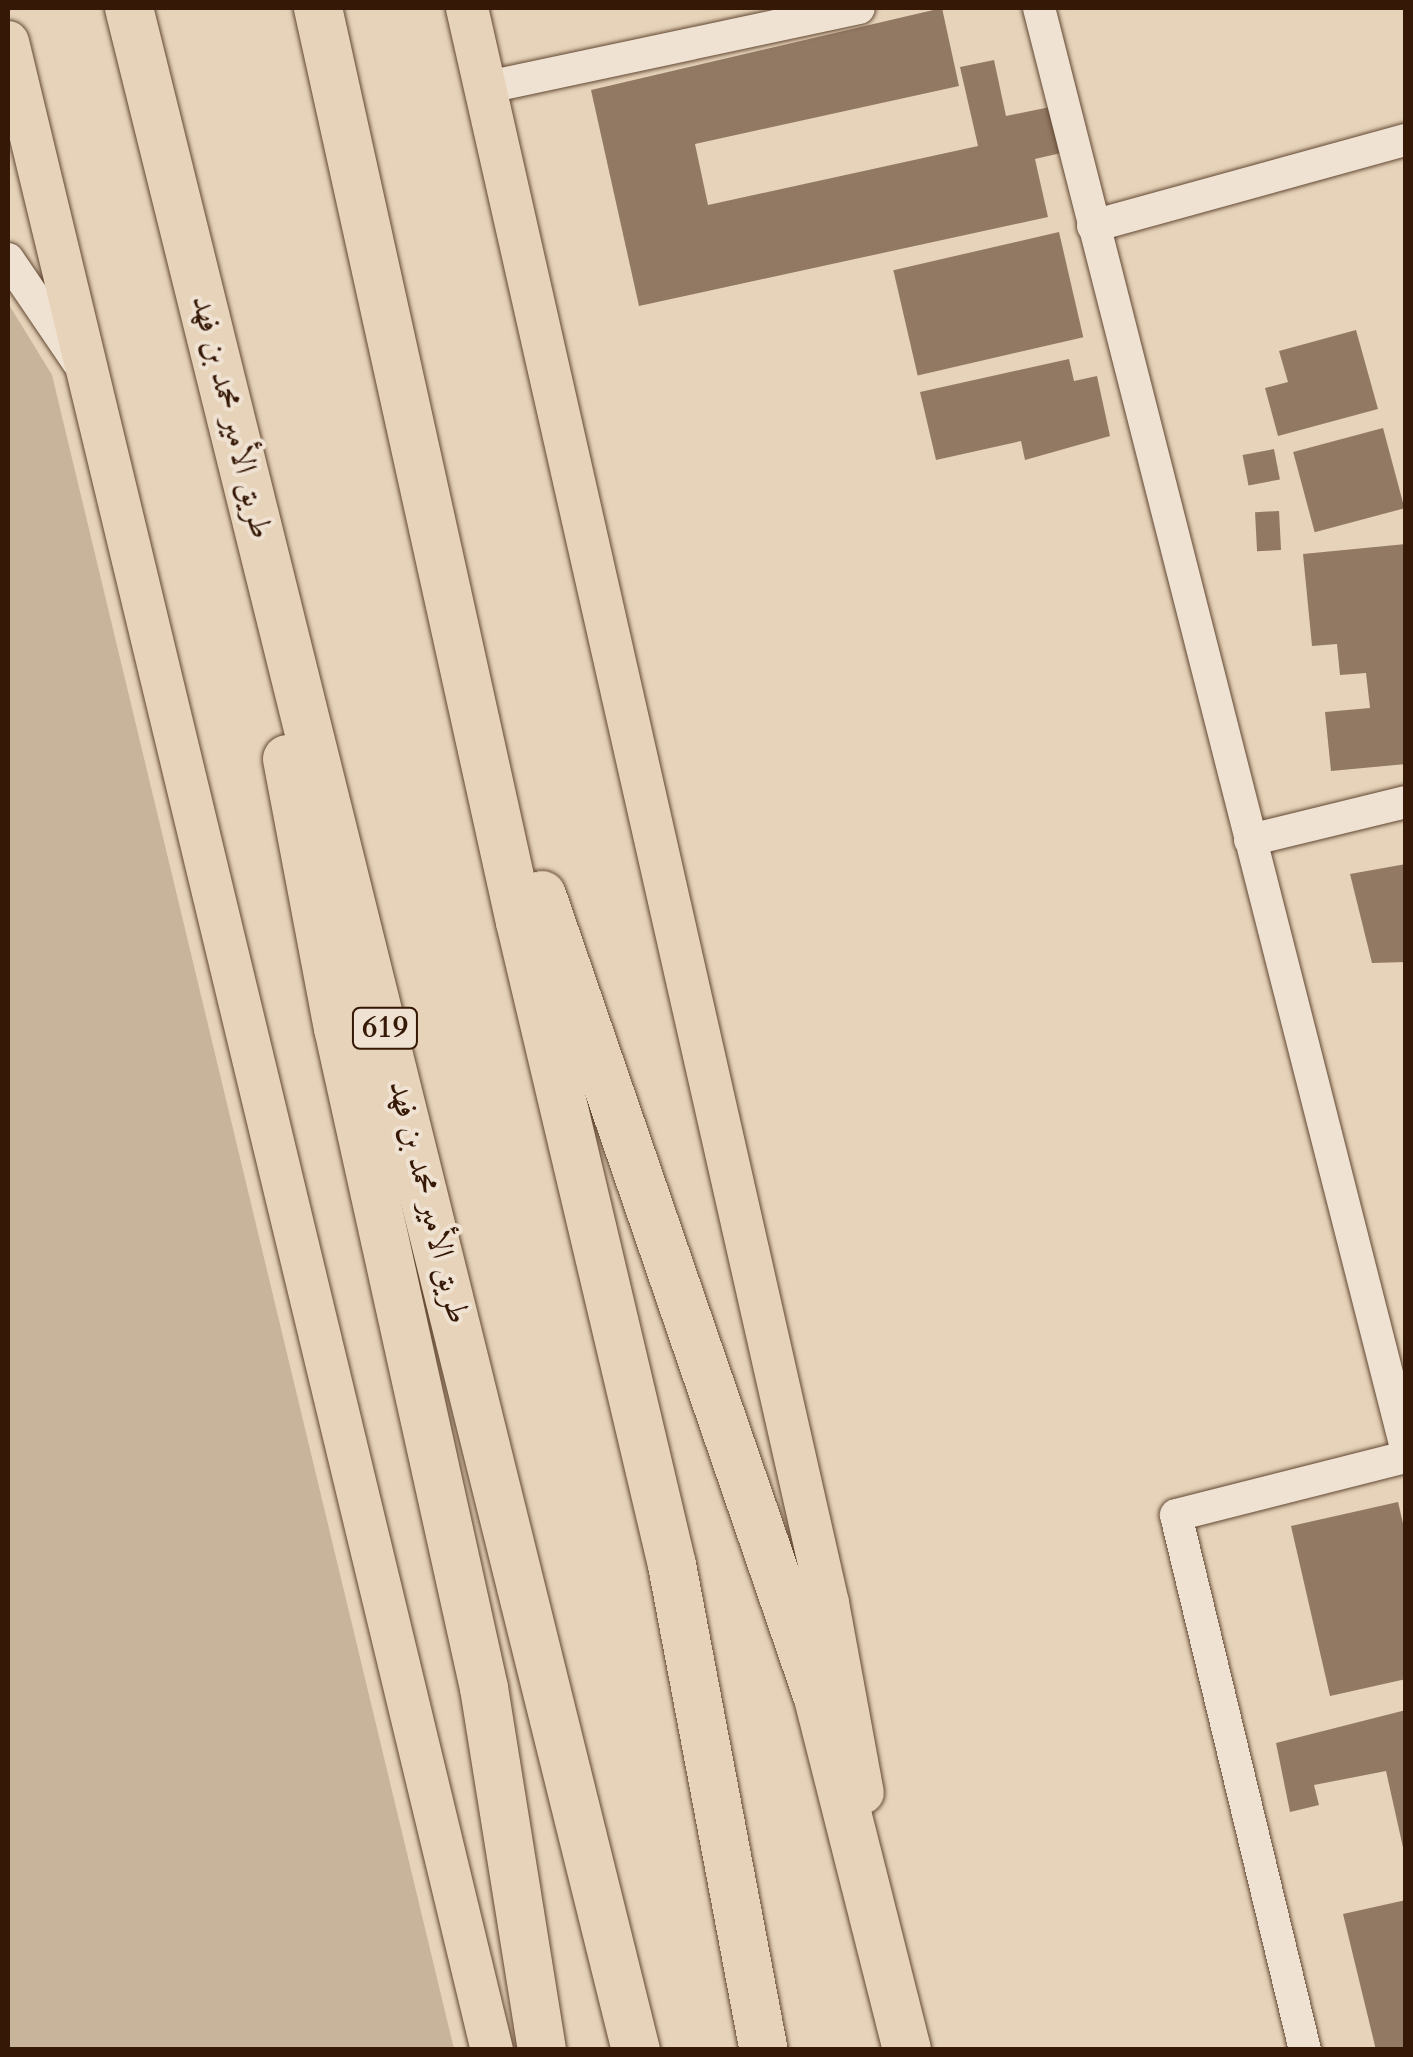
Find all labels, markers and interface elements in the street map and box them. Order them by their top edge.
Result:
street label: طريق الأمير محمد بن فهد [183,291,281,543]
road number: 619 [350,1003,420,1053]
street label: طريق الأمير محمد بن فهد [380,1076,478,1328]

